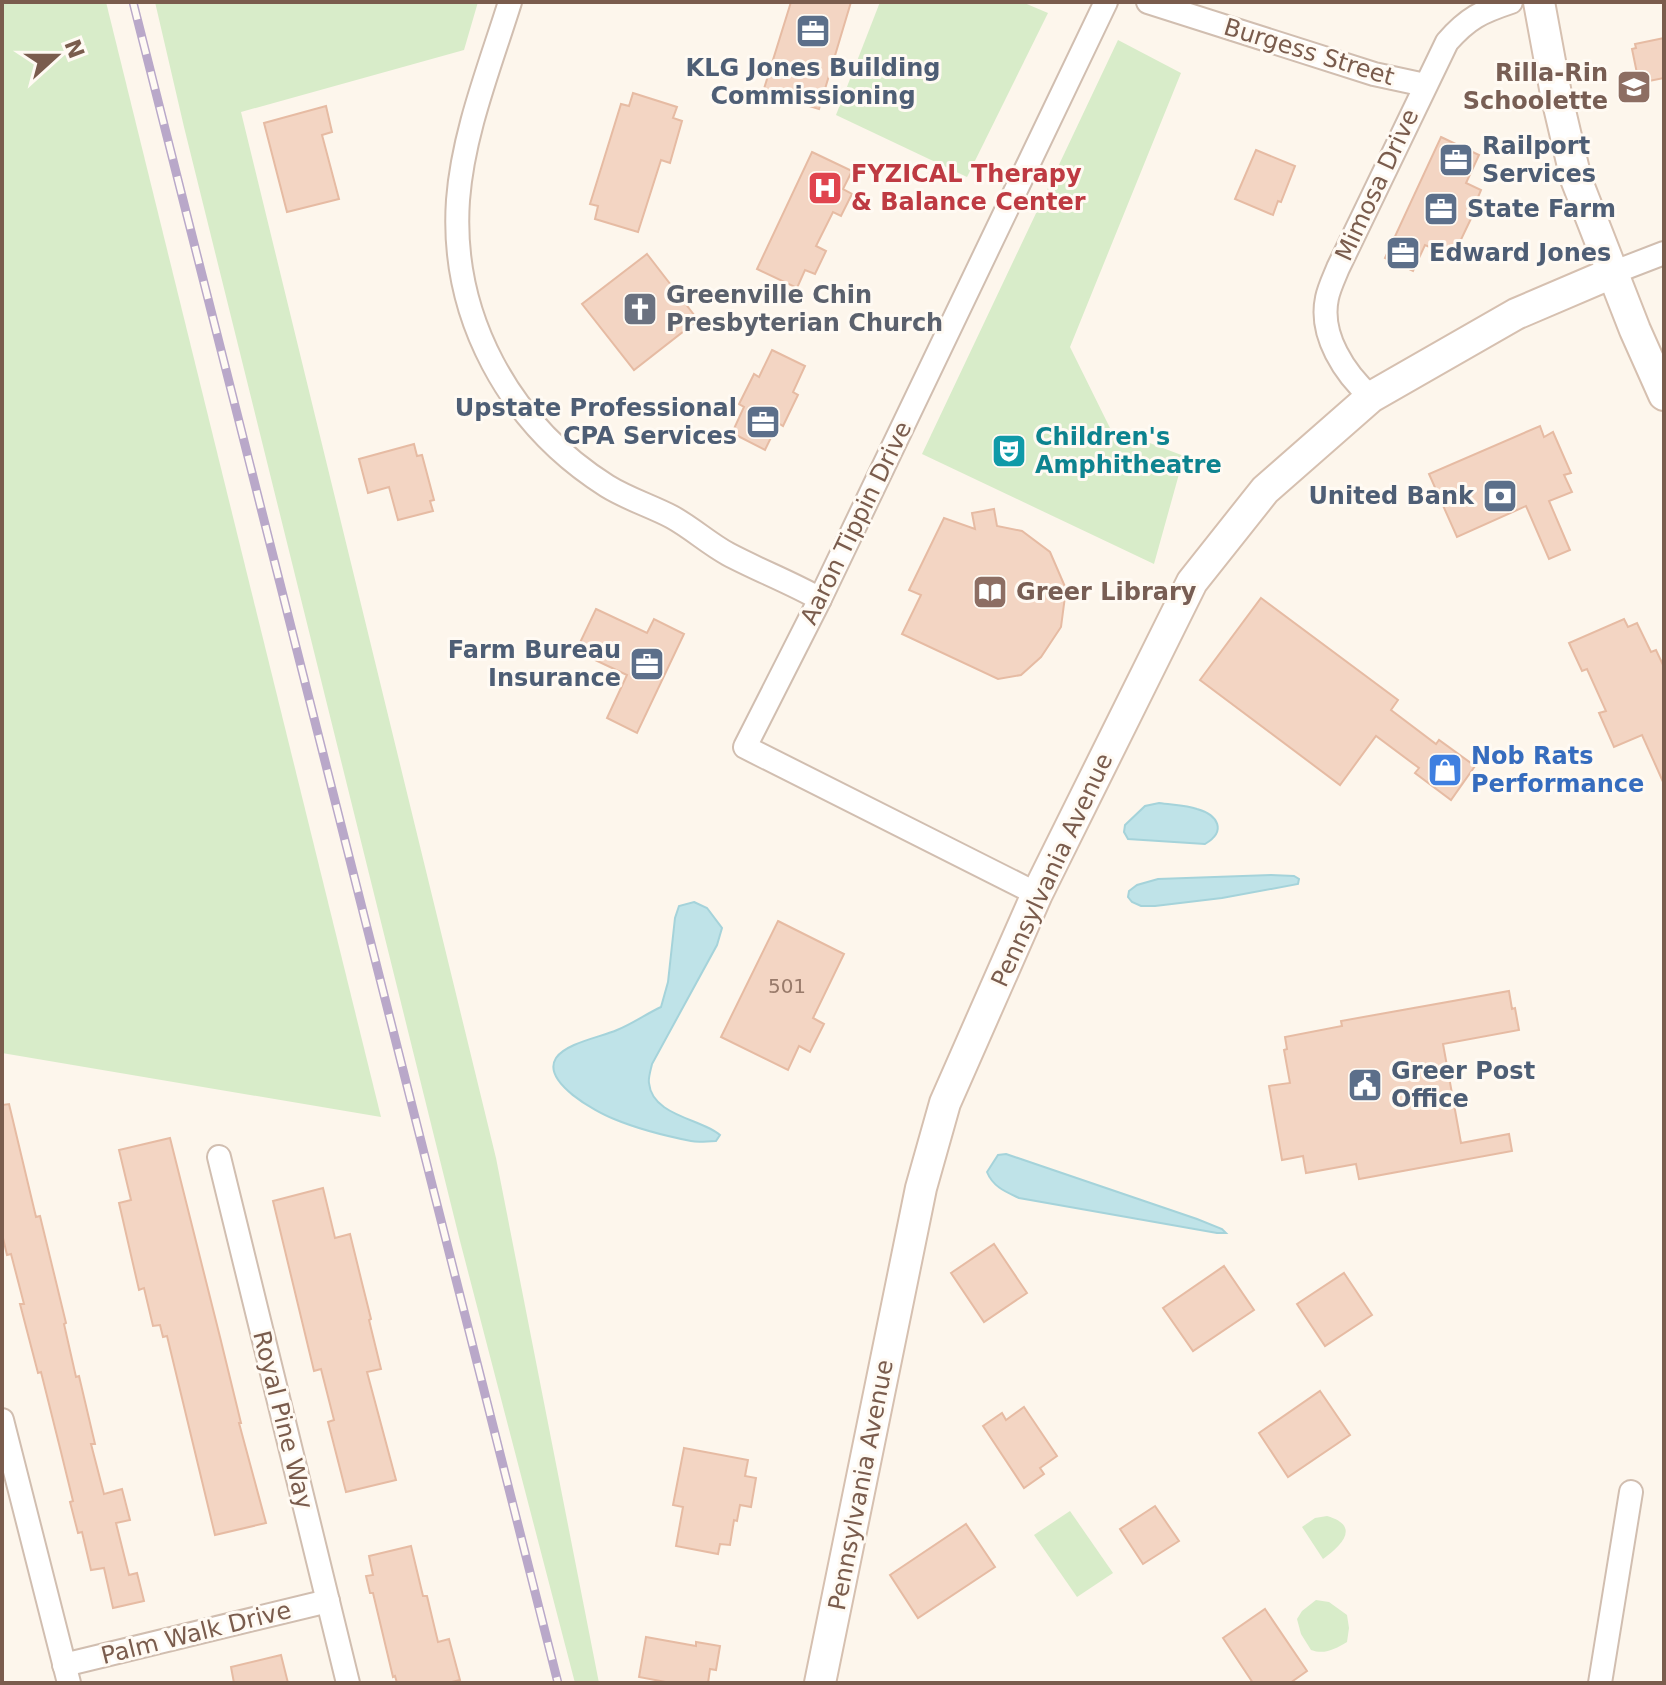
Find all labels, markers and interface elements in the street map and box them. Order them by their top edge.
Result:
office icon: KLG Jones Building Commissioning [794,12,832,50]
street label: Burgess Street [1220,13,1398,91]
north arrow [16,16,96,96]
text: N [59,36,89,62]
place label: KLG Jones Building Commissioning [686,54,940,110]
place label: Rilla-Rin Schoolette [1463,59,1608,115]
school or university icon: Rilla-Rin Schoolette [1615,68,1653,106]
street label: Mimosa Drive [1330,105,1424,265]
place label: Railport Services [1482,132,1596,188]
office icon: Railport Services [1437,141,1475,179]
place label: FYZICAL Therapy & Balance Center [851,160,1086,216]
hospital icon: FYZICAL Therapy & Balance Center [806,169,844,207]
office icon: State Farm [1422,190,1460,228]
place label: State Farm [1467,195,1616,223]
office icon: Edward Jones [1384,234,1422,272]
place label: Edward Jones [1429,239,1611,267]
place label: Greenville Chin Presbyterian Church [666,281,943,337]
church icon: Greenville Chin Presbyterian Church [621,290,659,328]
place label: Upstate Professional CPA Services [455,394,737,450]
office icon: Upstate Professional CPA Services [744,403,782,441]
street label: Aaron Tippin Drive [795,417,917,629]
place label: Children's Amphitheatre [1035,423,1222,479]
theatre icon: Children's Amphitheatre [990,432,1028,470]
bank icon: United Bank [1481,477,1519,515]
place label: United Bank [1308,482,1475,510]
library icon: Greer Library [971,573,1009,611]
place label: Greer Library [1016,578,1197,606]
place label: Farm Bureau Insurance [448,636,621,692]
office icon: Farm Bureau Insurance [628,645,666,683]
place label: Nob Rats Performance [1471,742,1644,798]
street label: Pennsylvania Avenue [986,749,1118,991]
shop icon: Nob Rats Performance [1426,751,1464,789]
house number: 501 [768,974,806,998]
place label: Greer Post Office [1391,1057,1535,1113]
public building icon: Greer Post Office [1346,1066,1384,1104]
street label: Royal Pine Way [247,1328,319,1512]
street label: Pennsylvania Avenue [823,1357,899,1613]
street label: Palm Walk Drive [98,1596,294,1670]

